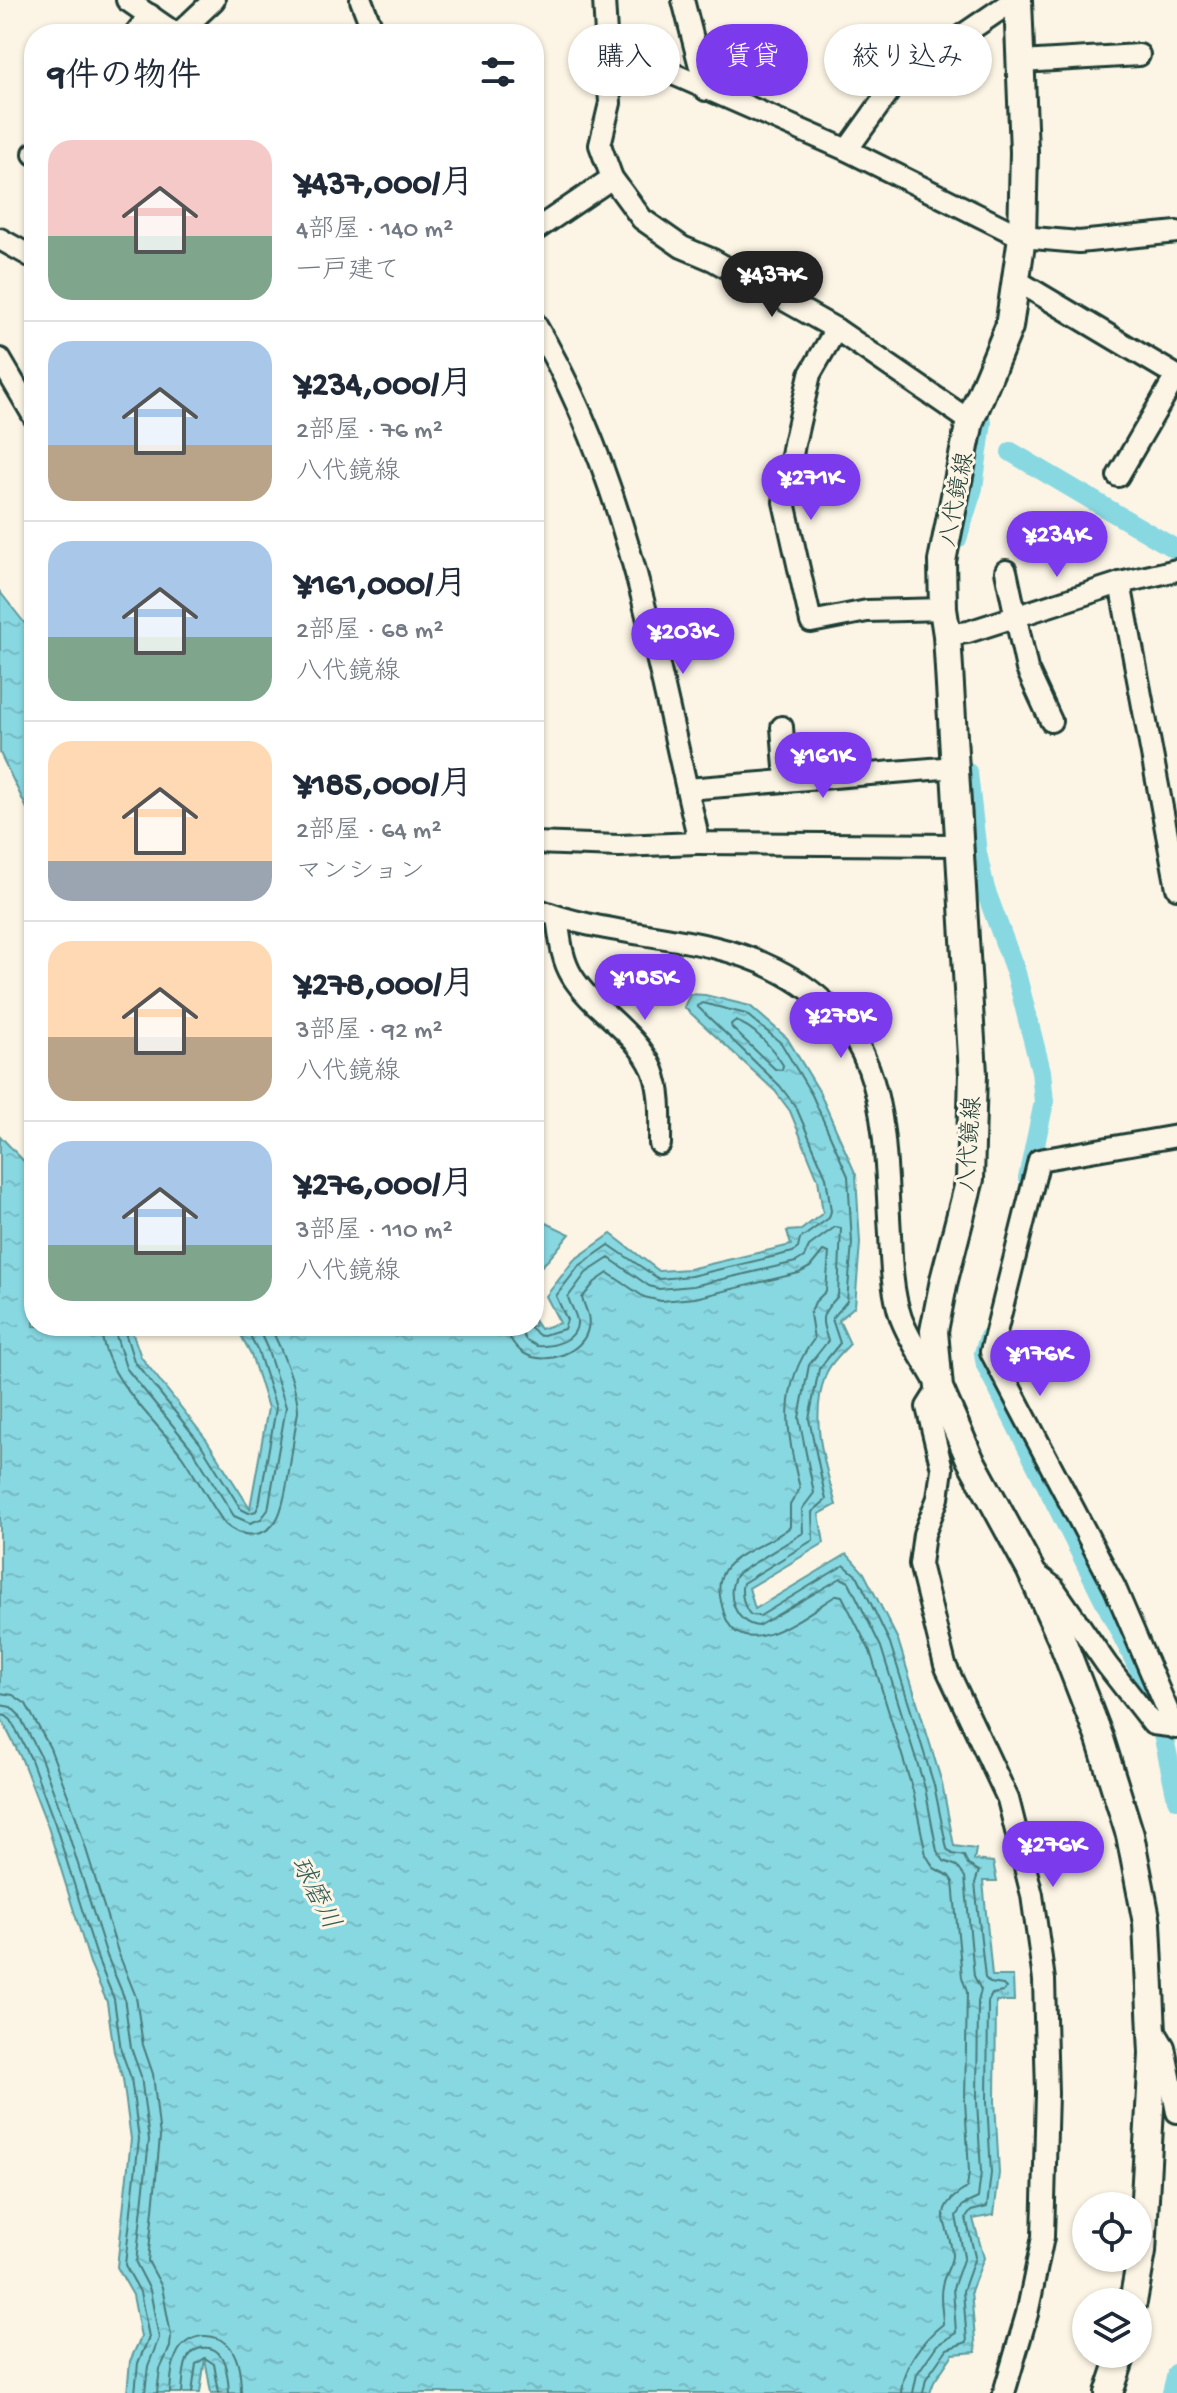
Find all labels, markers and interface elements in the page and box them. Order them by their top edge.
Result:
chip: 購入 [568,24,680,96]
chip: 賃貸 [696,24,808,96]
chip: 絞り込み [824,24,992,96]
icon: filters [476,50,520,94]
text: 9件の物件 [48,59,201,99]
text: ¥437,000/月 [296,166,474,206]
icon: home [112,172,208,268]
text: 4部屋 · 140 m² [296,216,453,247]
pin: ¥437K [716,251,828,319]
text: 一戸建て [296,257,400,288]
text: ¥437K [739,261,805,292]
text: ¥234,000/月 [296,367,473,407]
icon: home [112,373,208,469]
text: 2部屋 · 76 m² [296,417,443,448]
street label: 八代鏡線 [934,450,982,550]
pin: ¥271K [755,454,867,522]
text: 八代鏡線 [296,458,400,489]
text: ¥271K [779,464,843,495]
pin: ¥234K [1001,511,1113,579]
text: ¥234K [1025,521,1089,552]
text: ¥161,000/月 [296,567,467,607]
icon: home [112,573,208,669]
pin: ¥203K [627,608,739,676]
text: 2部屋 · 68 m² [296,617,444,648]
text: ¥203K [649,618,717,649]
text: 八代鏡線 [296,658,400,689]
pin: ¥161K [767,732,879,800]
text: ¥161K [793,742,853,773]
text: ¥185,000/月 [296,767,473,807]
icon: home [112,773,208,869]
text: 2部屋 · 64 m² [296,817,442,848]
text: マンション [296,858,425,889]
pin: ¥185K [589,954,701,1022]
text: ¥185K [613,964,677,995]
text: ¥278,000/月 [296,967,476,1007]
icon: home [112,973,208,1069]
pin: ¥278K [785,992,897,1060]
text: ¥278K [808,1002,874,1033]
text: 3部屋 · 92 m² [296,1017,443,1048]
text: 八代鏡線 [296,1058,400,1089]
street label: 八代鏡線 [953,1095,989,1193]
text: ¥276,000/月 [296,1167,474,1207]
icon: home [112,1173,208,1269]
text: 3部屋 · 110 m² [296,1217,453,1248]
text: 八代鏡線 [296,1258,400,1289]
pin: ¥176K [984,1330,1096,1398]
text: ¥176K [1008,1340,1072,1371]
pin: ¥276K [997,1821,1109,1889]
text: ¥276K [1020,1831,1086,1862]
water label: 球磨川 [281,1851,346,1936]
map controls [1072,2192,1152,2368]
button: locate [1072,2192,1152,2272]
button: layers [1072,2288,1152,2368]

